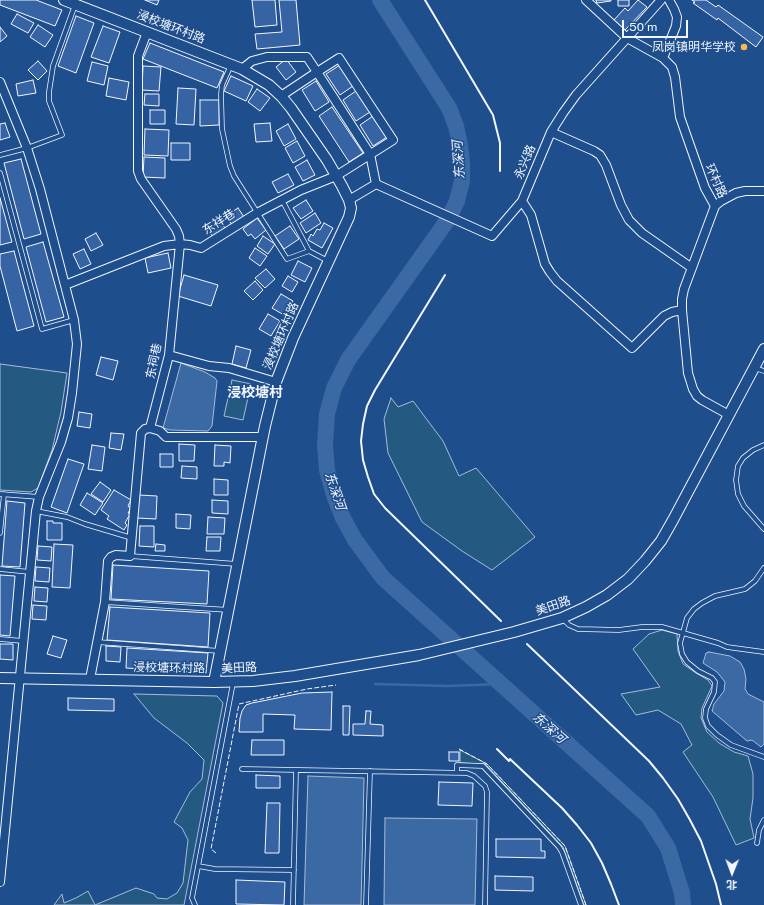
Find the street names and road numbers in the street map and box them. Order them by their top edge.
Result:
street label: 浸校塘环村路 [135,7,207,47]
street label: 永兴路 [511,143,539,181]
street label: 环村路 [702,162,730,200]
street label: 东祥巷 [200,206,238,238]
street label: 浸校塘环村路 [260,300,302,372]
street label: 东祠巷 [143,342,165,380]
street label: 美田路 [534,593,572,619]
street label: 浸校塘环村路 [133,660,205,676]
street label: 美田路 [221,660,257,676]

